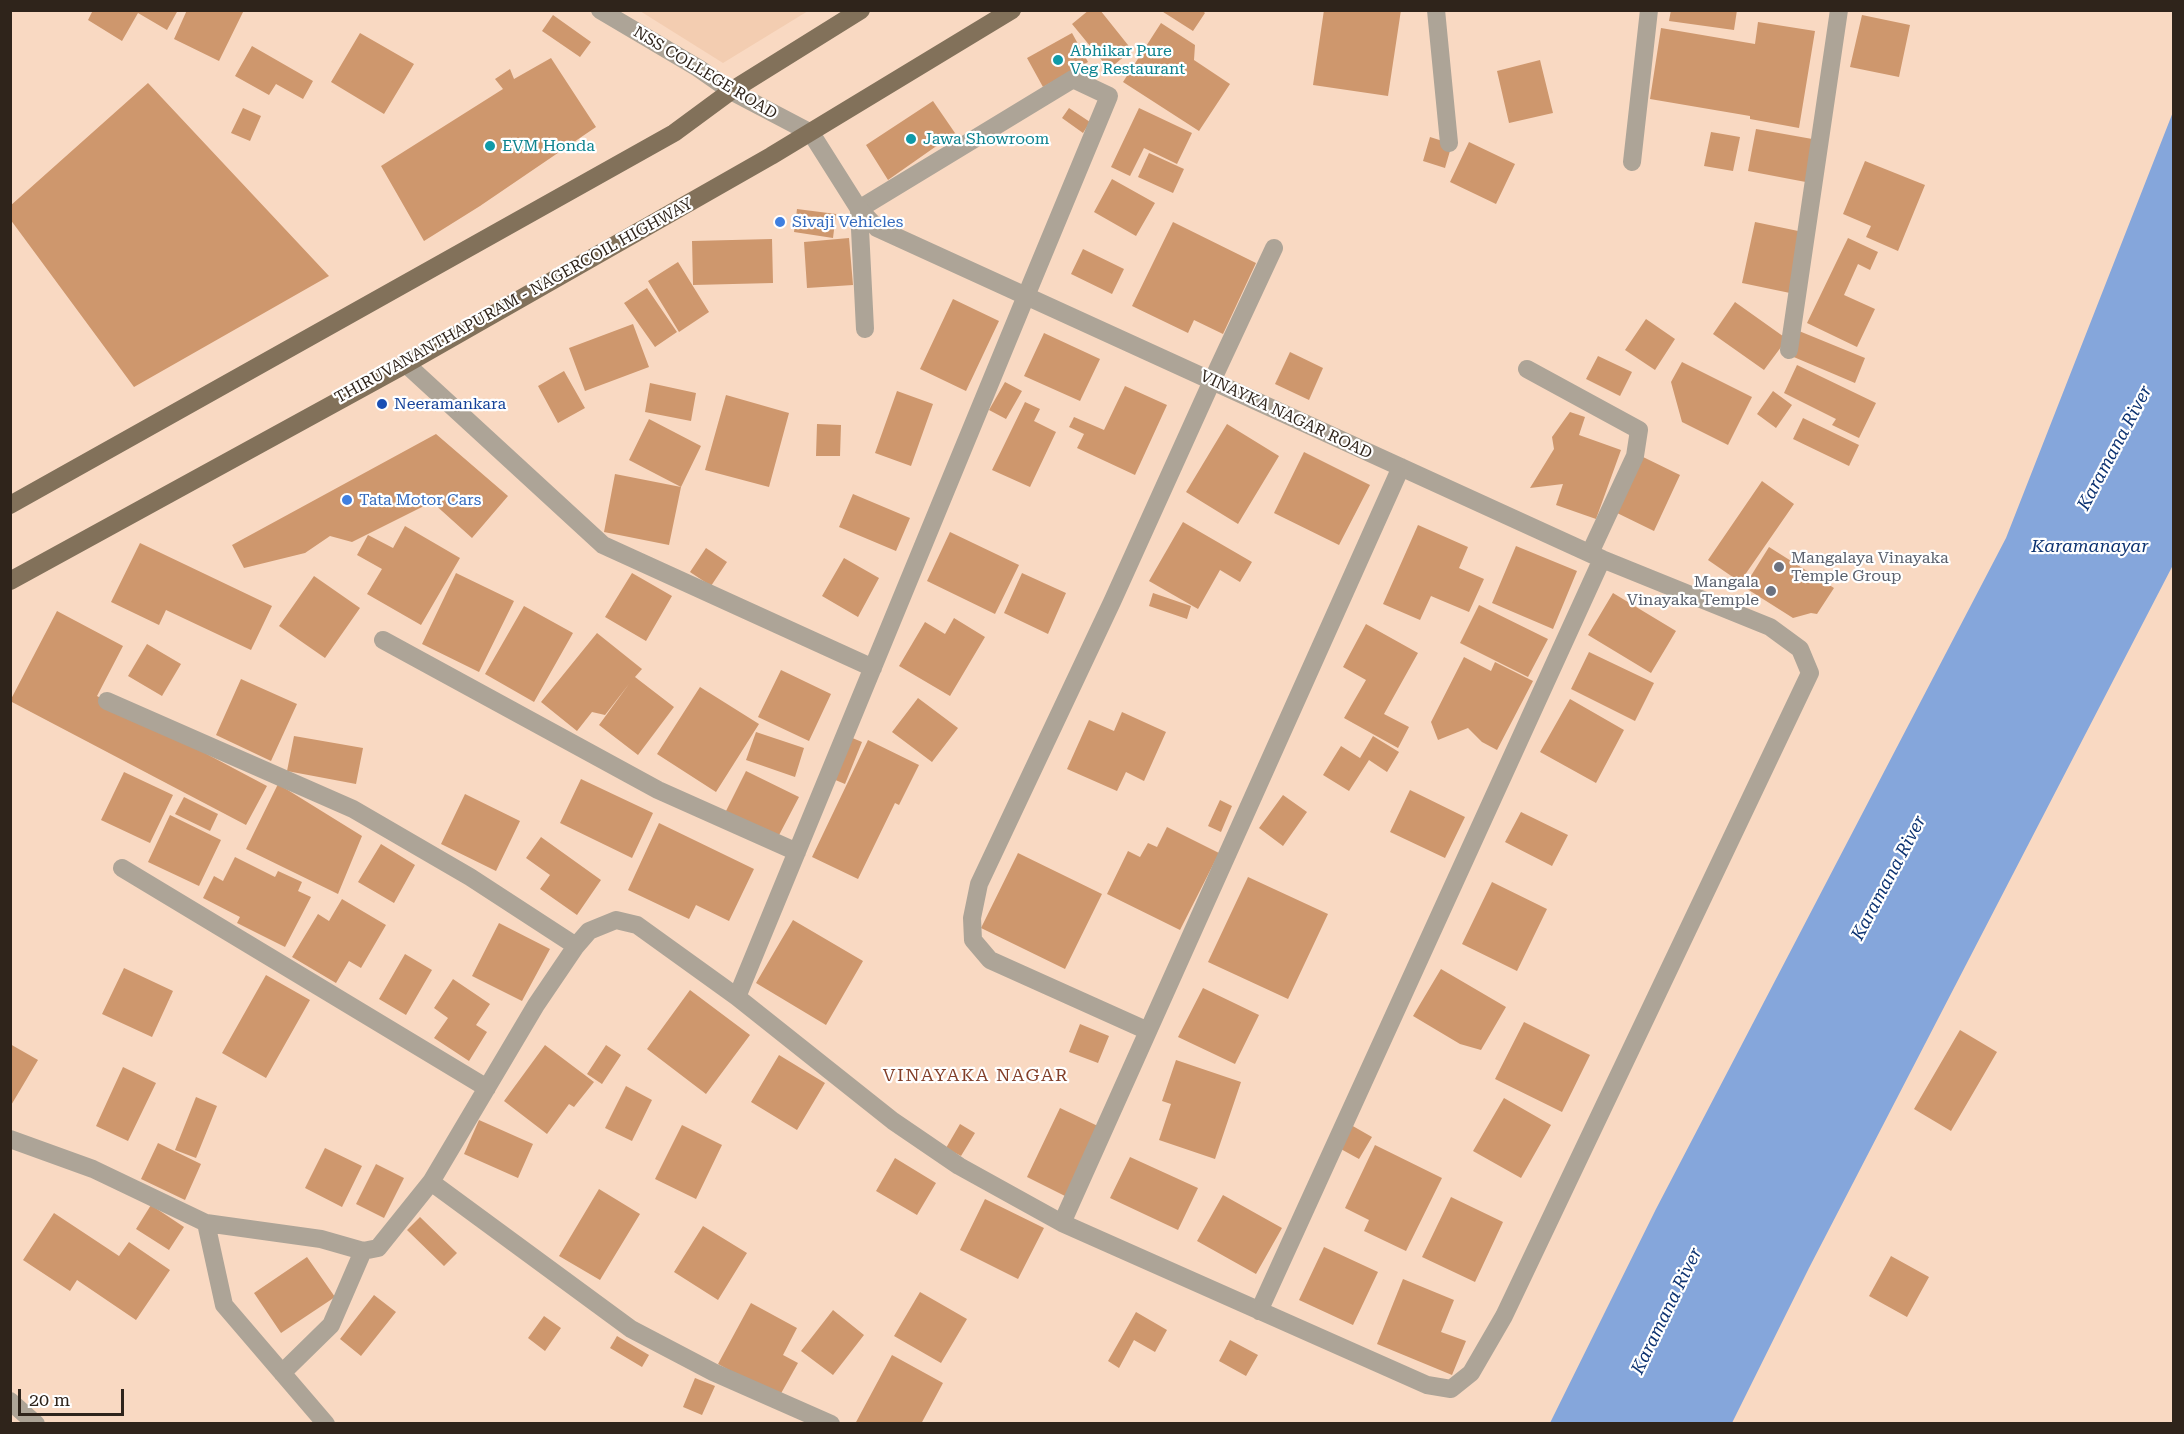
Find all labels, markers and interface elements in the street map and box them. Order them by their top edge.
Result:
street label: NSS COLLEGE ROAD [630,22,780,124]
place label: Abhikar Pure Veg Restaurant [1070,41,1185,79]
marker: Abhikar Pure Veg Restaurant [1051,53,1065,67]
place label: Jawa Showroom [923,129,1049,149]
marker: Jawa Showroom [904,132,918,146]
place label: EVM Honda [502,136,595,156]
marker: EVM Honda [483,139,497,153]
street label: THIRUVANANTHAPURAM - NAGERCOIL HIGHWAY [332,194,696,408]
place label: Sivaji Vehicles [792,212,903,232]
marker: Sivaji Vehicles [773,215,787,229]
street label: VINAYKA NAGAR ROAD [1197,367,1375,463]
water label: Karamana River [2073,382,2157,514]
place label: Neeramankara [394,394,506,414]
marker: Neeramankara [375,397,389,411]
place label: Tata Motor Cars [359,490,481,510]
marker: Tata Motor Cars [340,493,354,507]
water label: Karamanayar [2031,536,2149,558]
place label: Mangalaya Vinayaka Temple Group [1791,548,1949,586]
marker: Mangalaya Vinayaka Temple Group [1772,560,1786,574]
place label: Mangala Vinayaka Temple [1627,572,1759,610]
marker: Mangala Vinayaka Temple [1764,584,1778,598]
water label: Karamana River [1847,812,1931,944]
district label: VINAYAKA NAGAR [883,1065,1069,1087]
water label: Karamana River [1627,1244,1707,1378]
scale bar [21,1377,128,1415]
text: 20 m [29,1389,70,1410]

